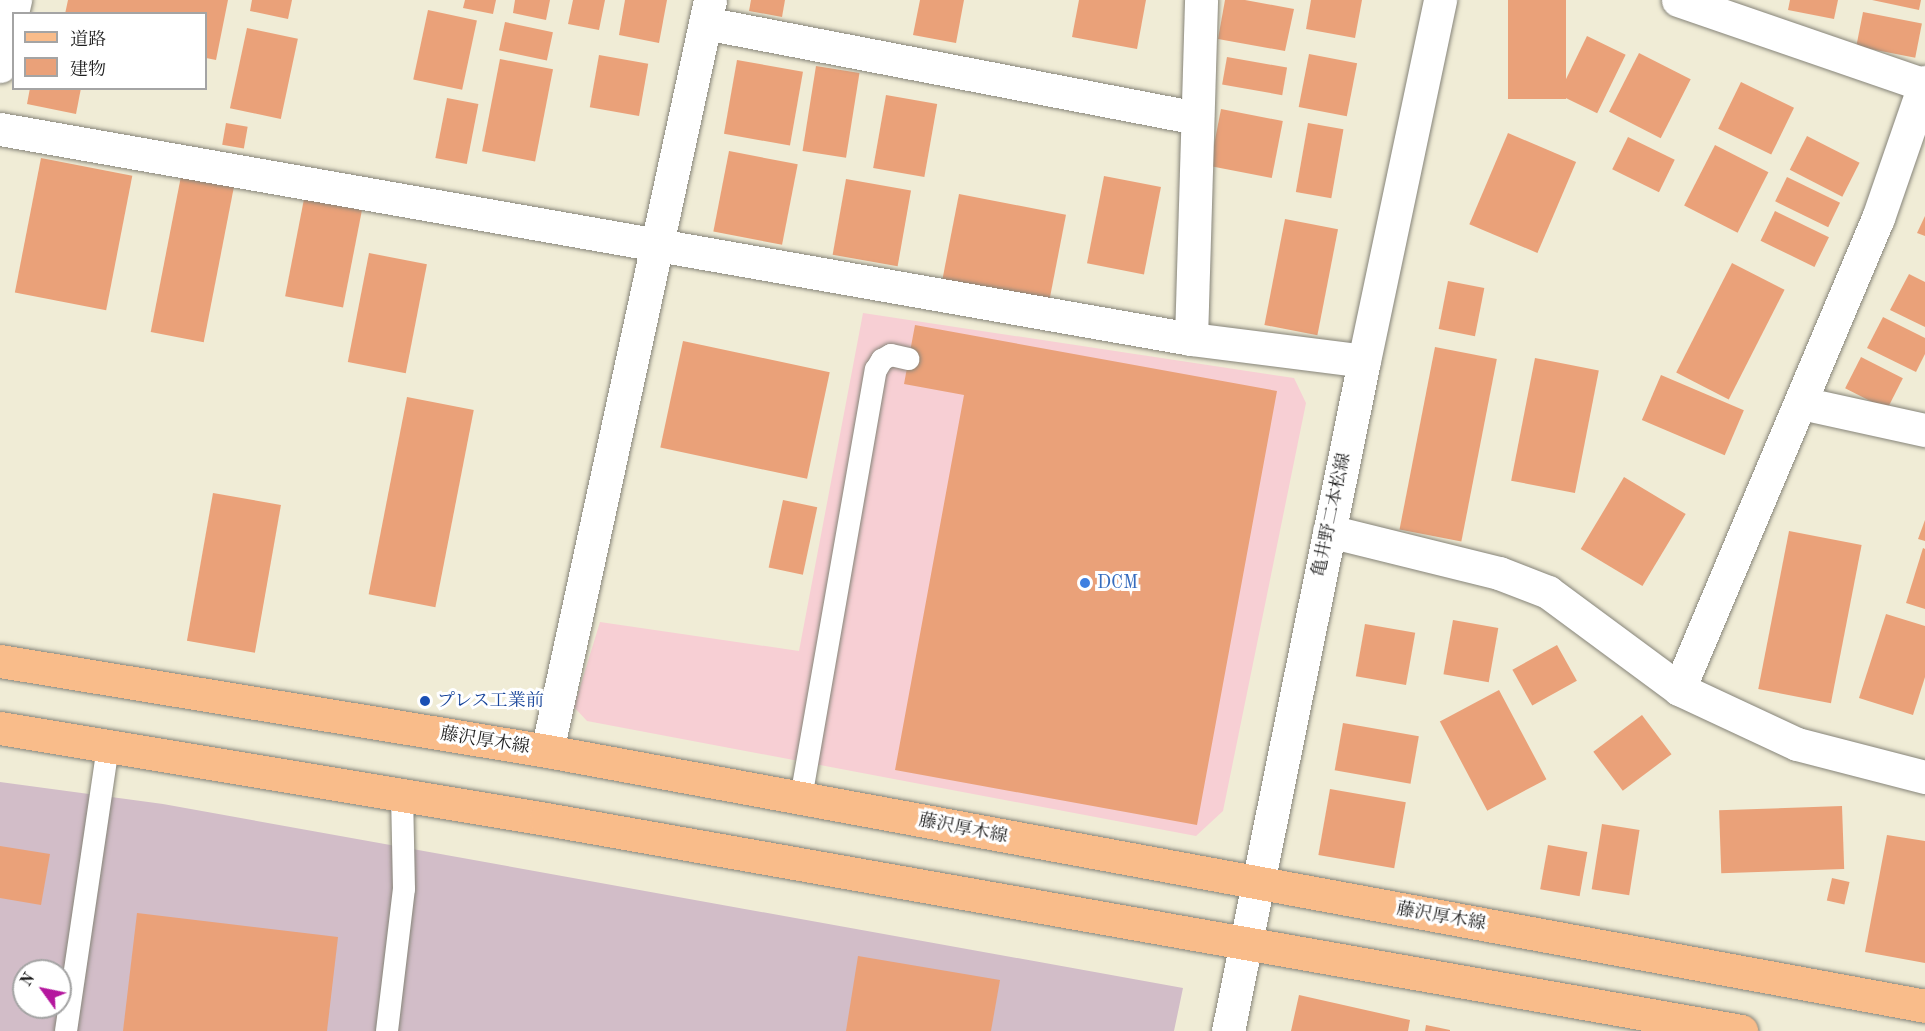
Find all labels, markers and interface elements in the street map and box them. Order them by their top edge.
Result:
legend [12,12,207,90]
text: 道路 [70,31,106,49]
text: 建物 [70,61,106,79]
street label: 亀井野二本松線 [1308,451,1356,579]
place label: DCM [1097,572,1138,594]
marker: DCM [1078,576,1092,590]
place label: プレス工業前 [437,690,545,712]
marker: プレス工業前 [418,694,432,708]
street label: 藤沢厚木線 [439,723,531,759]
street label: 藤沢厚木線 [917,810,1009,848]
street label: 藤沢厚木線 [1395,899,1487,935]
north arrow [12,959,72,1019]
text: N [19,971,39,990]

